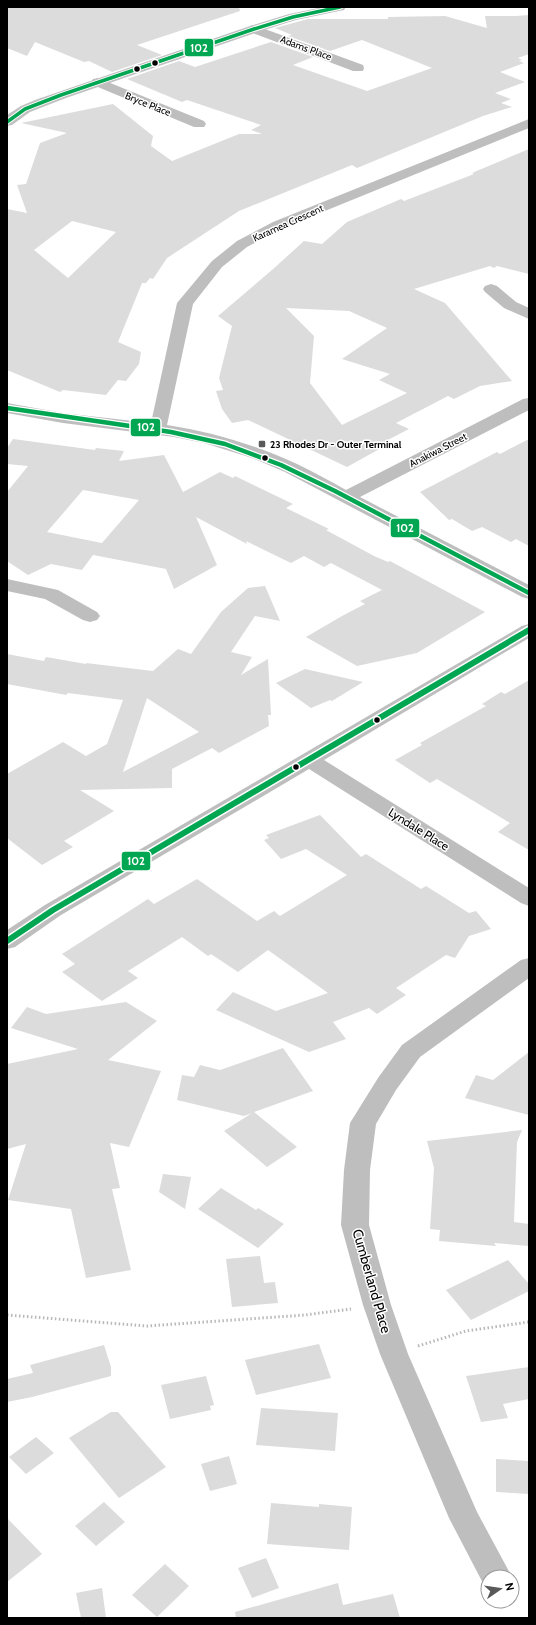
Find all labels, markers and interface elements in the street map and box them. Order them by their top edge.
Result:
street label: Adams Place [278,33,334,63]
line badge: 102 [184,38,214,57]
text: 102 [190,41,208,55]
unlabelled marker [150,58,160,68]
unlabelled marker [132,64,142,74]
street label: Bryce Place [123,89,173,119]
street label: Karamea Crescent [251,201,326,244]
line badge: 102 [130,418,161,437]
text: 102 [137,420,155,434]
street label: Anakiwa Street [407,430,470,470]
place label: 23 Rhodes Dr - Outer Terminal [270,438,402,451]
marker: 23 Rhodes Dr - Outer Terminal [257,439,267,449]
unlabelled marker [260,453,270,463]
line badge: 102 [390,518,420,538]
text: 102 [396,521,414,535]
unlabelled marker [372,715,382,725]
unlabelled marker [291,762,301,772]
street label: Lyndale Place [386,804,452,854]
line badge: 102 [121,851,151,871]
text: 102 [127,854,145,868]
street label: Cumberland Place [349,1227,395,1335]
north arrow [480,1569,520,1609]
text: N [502,1581,517,1592]

